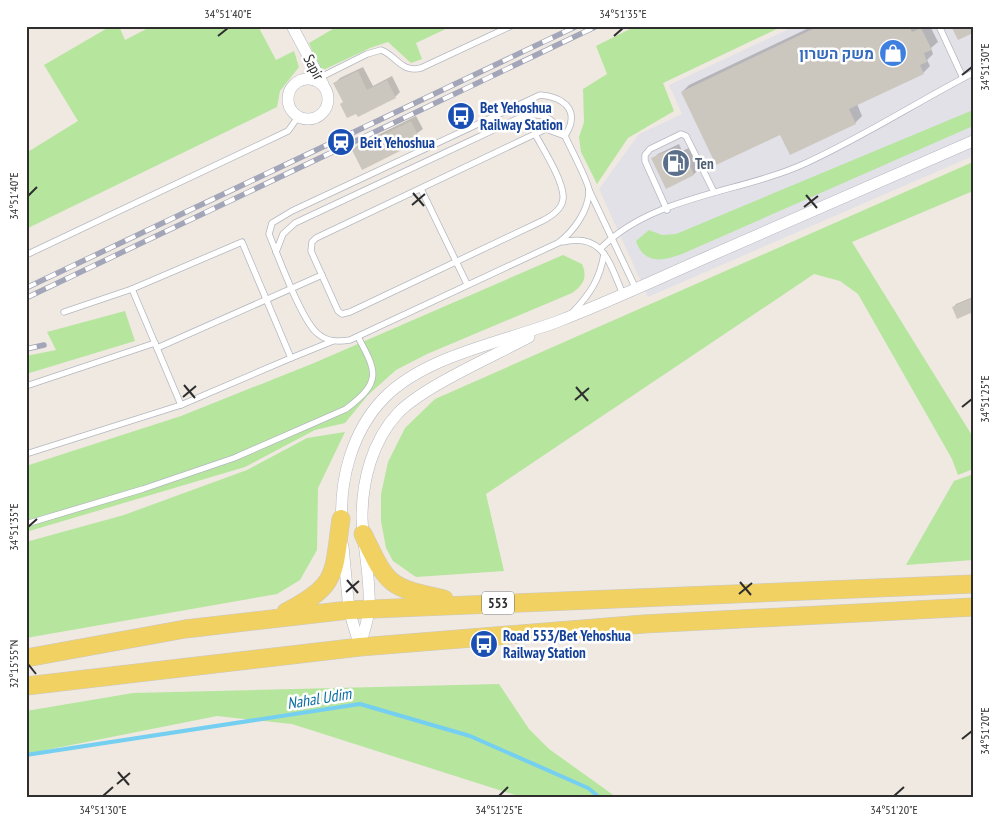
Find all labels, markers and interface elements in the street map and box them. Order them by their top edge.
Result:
text: 34°51'40"E [204,6,252,21]
text: 34°51'35"E [599,6,647,21]
shop icon: משק השרון [878,38,908,68]
text: 34°51'30"E [977,43,992,91]
place label: משק השרון [799,44,874,63]
street label: Sapir [299,51,329,84]
place label: Bet Yehoshua Railway Station [480,98,563,134]
bus stop icon: Bet Yehoshua Railway Station [446,101,476,131]
station icon: Beit Yehoshua [326,127,356,157]
place label: Beit Yehoshua [360,133,435,152]
fuel station icon: Ten [661,148,691,178]
place label: Ten [695,154,714,173]
text: 34°51'40"E [6,172,21,220]
text: 34°51'25"E [977,375,992,423]
text: 34°51'35"E [6,503,21,551]
road number: 553 [482,592,514,614]
place label: Road 553/Bet Yehoshua Railway Station [503,626,631,662]
bus stop icon: Road 553/Bet Yehoshua Railway Station [469,629,499,659]
text: 32°15'55"N [6,640,21,688]
water label: Nahal Udim [285,683,354,713]
text: 34°51'20"E [977,707,992,755]
text: 34°51'30"E [79,802,127,817]
text: 34°51'25"E [475,802,523,817]
text: 34°51'20"E [870,802,918,817]

